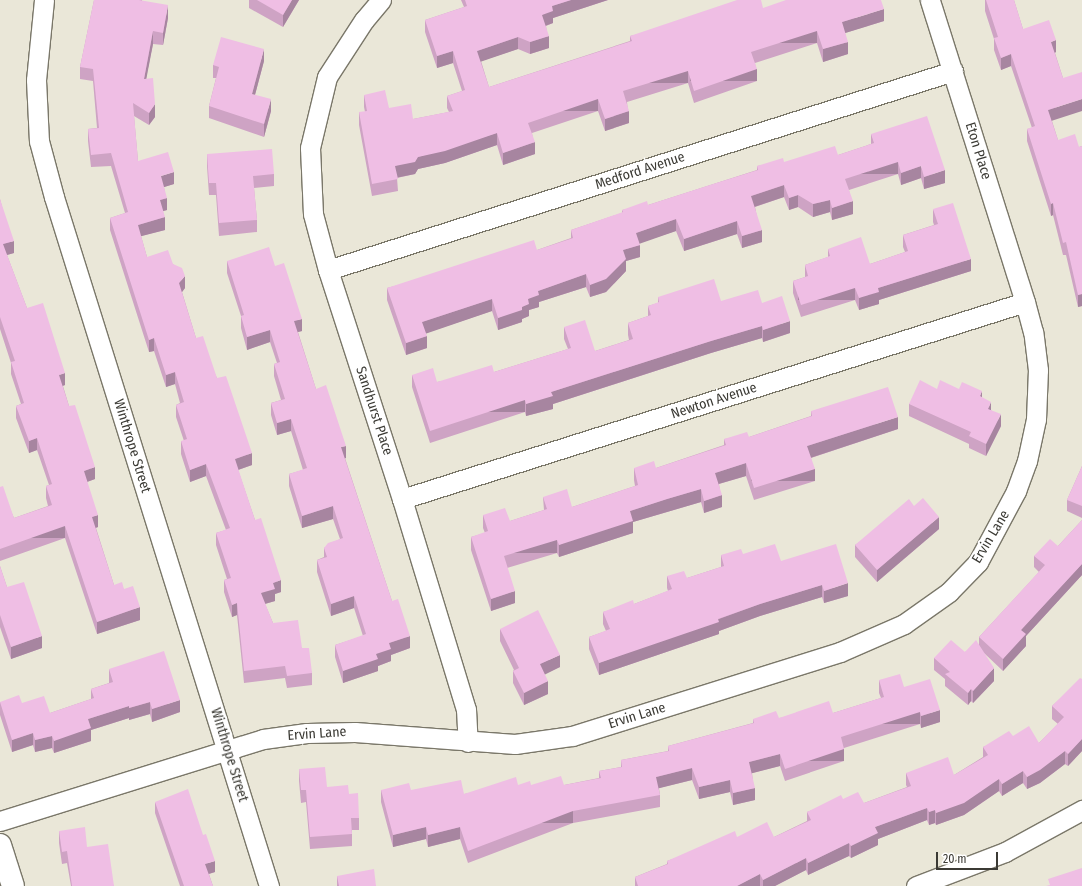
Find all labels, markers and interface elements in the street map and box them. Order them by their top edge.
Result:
street label: Eton Place [961,120,995,182]
street label: Medford Avenue [593,149,687,193]
street label: Sandhurst Place [352,365,396,457]
street label: Newton Avenue [669,379,759,423]
street label: Winthrope Street [110,397,154,495]
street label: Ervin Lane [969,507,1013,567]
street label: Ervin Lane [606,699,668,733]
street label: Winthrope Street [207,706,251,804]
street label: Ervin Lane [287,724,347,744]
scale bar [938,844,1000,870]
text: 20 m [943,852,967,866]

